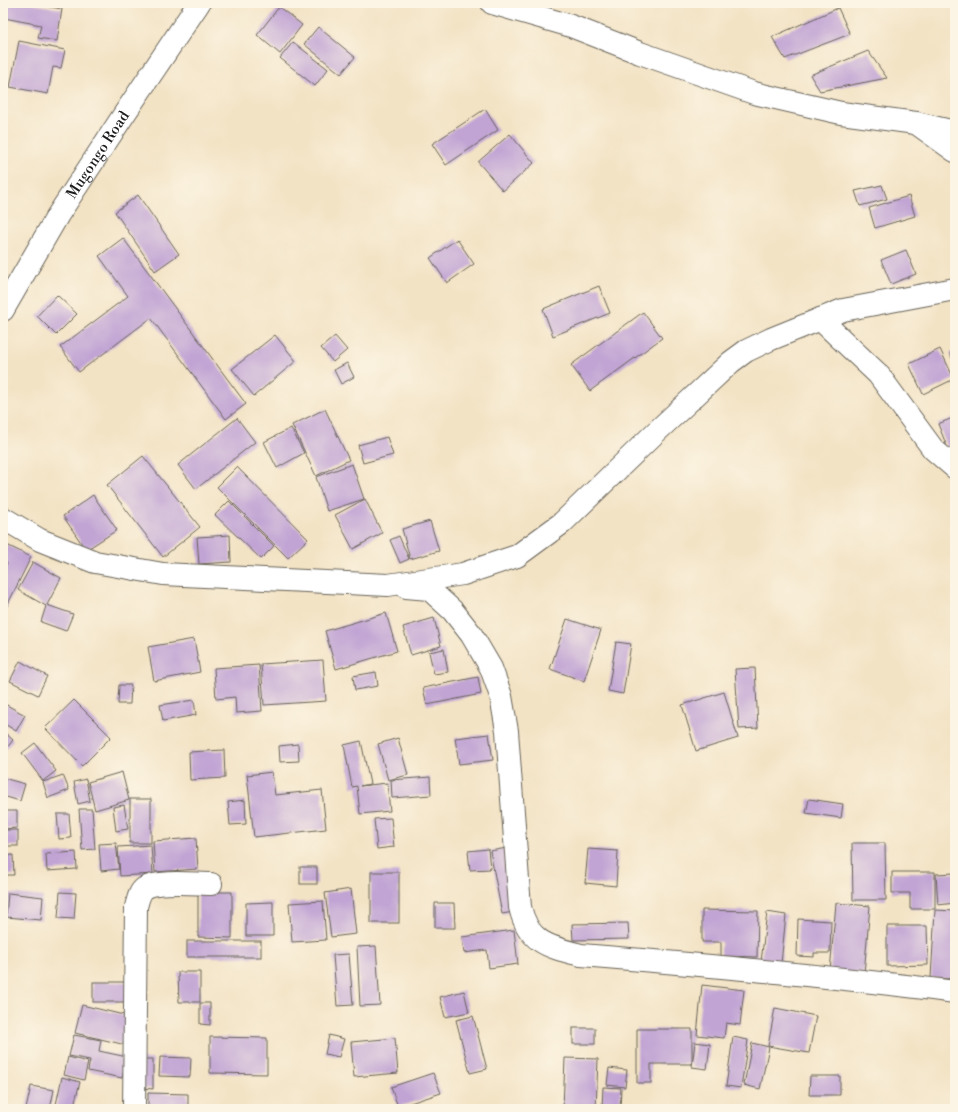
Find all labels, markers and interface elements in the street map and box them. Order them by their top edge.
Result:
street label: Mugongo Road [62,107,134,202]

